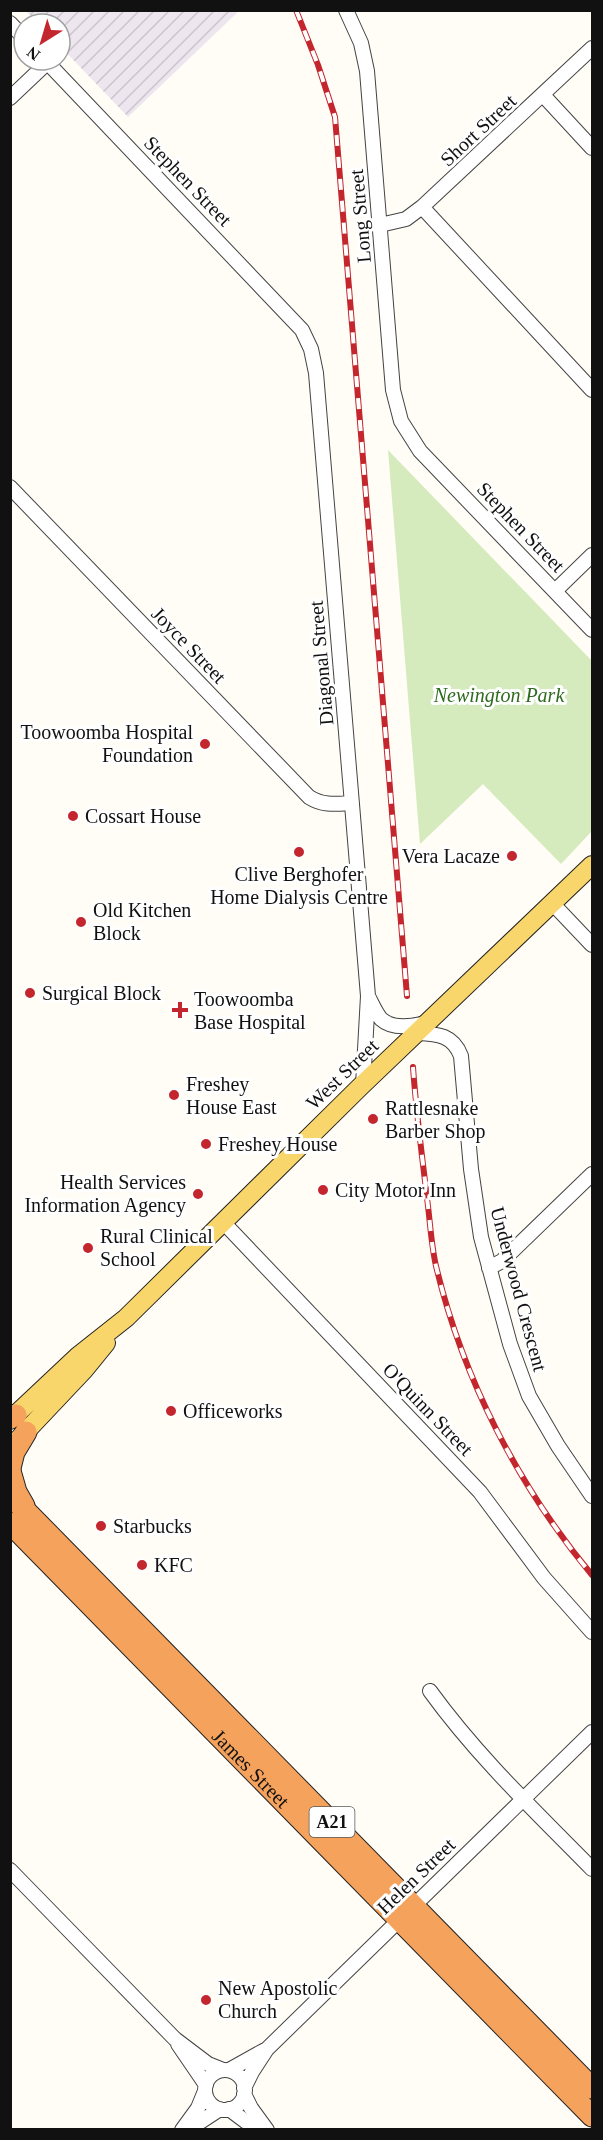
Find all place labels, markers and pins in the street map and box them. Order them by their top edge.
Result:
place label: Toowoomba Hospital Foundation [21,721,193,766]
marker: Toowoomba Hospital Foundation [198,737,212,751]
place label: Cossart House [85,805,201,827]
marker: Cossart House [66,809,80,823]
marker: Clive Berghofer Home Dialysis Centre [292,845,306,859]
place label: Vera Lacaze [402,845,500,867]
marker: Vera Lacaze [505,849,519,863]
place label: Clive Berghofer Home Dialysis Centre [210,863,388,909]
place label: Old Kitchen Block [93,899,191,944]
marker: Old Kitchen Block [74,915,88,929]
place label: Surgical Block [42,982,161,1005]
marker: Surgical Block [23,986,37,1000]
place label: Toowoomba Base Hospital [194,988,306,1034]
marker: Toowoomba Base Hospital [171,1001,189,1019]
place label: Freshey House East [186,1073,277,1118]
marker: Freshey House East [167,1088,181,1102]
place label: Rattlesnake Barber Shop [385,1097,486,1143]
marker: Rattlesnake Barber Shop [366,1112,380,1126]
place label: Freshey House [218,1133,338,1156]
marker: Freshey House [199,1137,213,1151]
place label: Health Services Information Agency [24,1171,186,1217]
place label: City Motor Inn [335,1179,456,1202]
marker: City Motor Inn [316,1183,330,1197]
marker: Health Services Information Agency [191,1187,205,1201]
place label: Rural Clinical School [100,1225,213,1270]
marker: Rural Clinical School [81,1241,95,1255]
place label: Officeworks [183,1400,283,1422]
marker: Officeworks [164,1404,178,1418]
place label: Starbucks [113,1515,192,1537]
marker: Starbucks [94,1519,108,1533]
place label: KFC [154,1554,193,1576]
marker: KFC [135,1558,149,1572]
place label: New Apostolic Church [218,1977,338,2022]
marker: New Apostolic Church [199,1993,213,2007]

